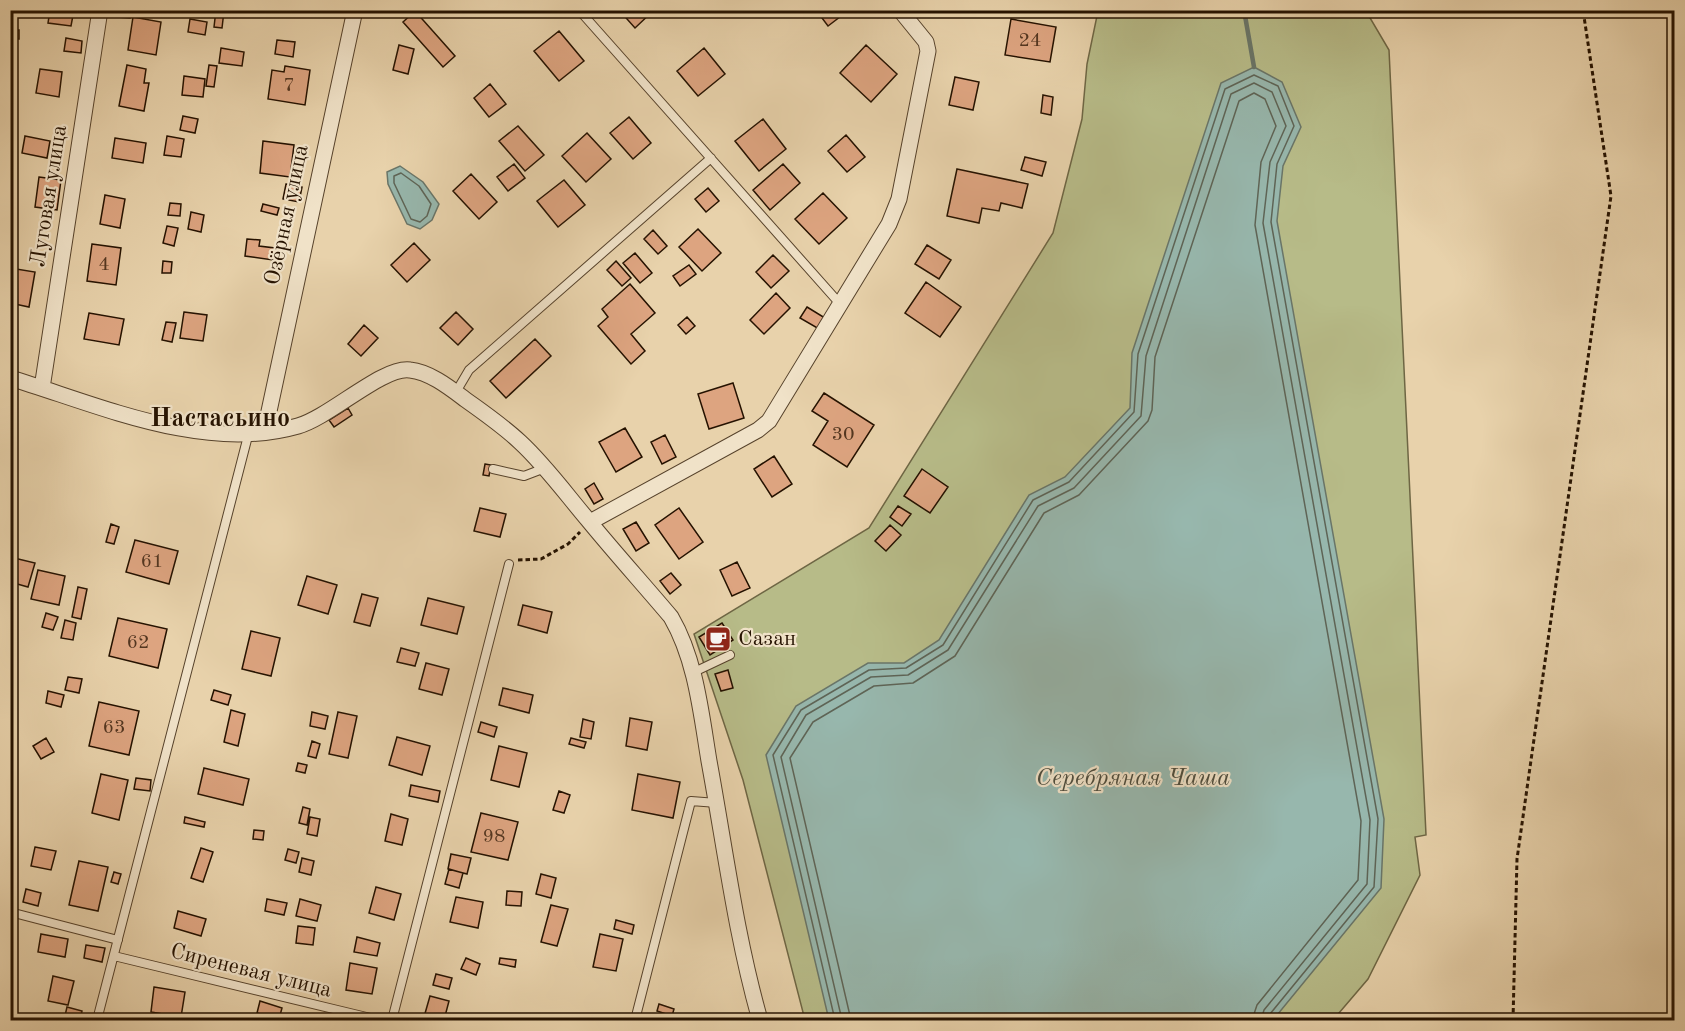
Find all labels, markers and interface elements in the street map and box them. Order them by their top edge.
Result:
house number: 24 [1018,31,1042,51]
house number: 7 [283,76,295,96]
street label: Луговая улица [27,123,71,269]
street label: Озёрная улица [261,143,313,287]
house number: 4 [98,255,110,275]
district label: Настасьино [150,406,290,432]
house number: 30 [831,425,855,445]
house number: 61 [140,552,164,572]
cafe icon: Сазан [703,624,733,654]
place label: Сазан [738,628,796,650]
house number: 62 [126,633,150,653]
house number: 63 [102,718,126,738]
water label: Серебряная Чаша [1036,767,1230,791]
house number: 98 [482,827,506,847]
street label: Сиреневая улица [168,940,334,1002]

